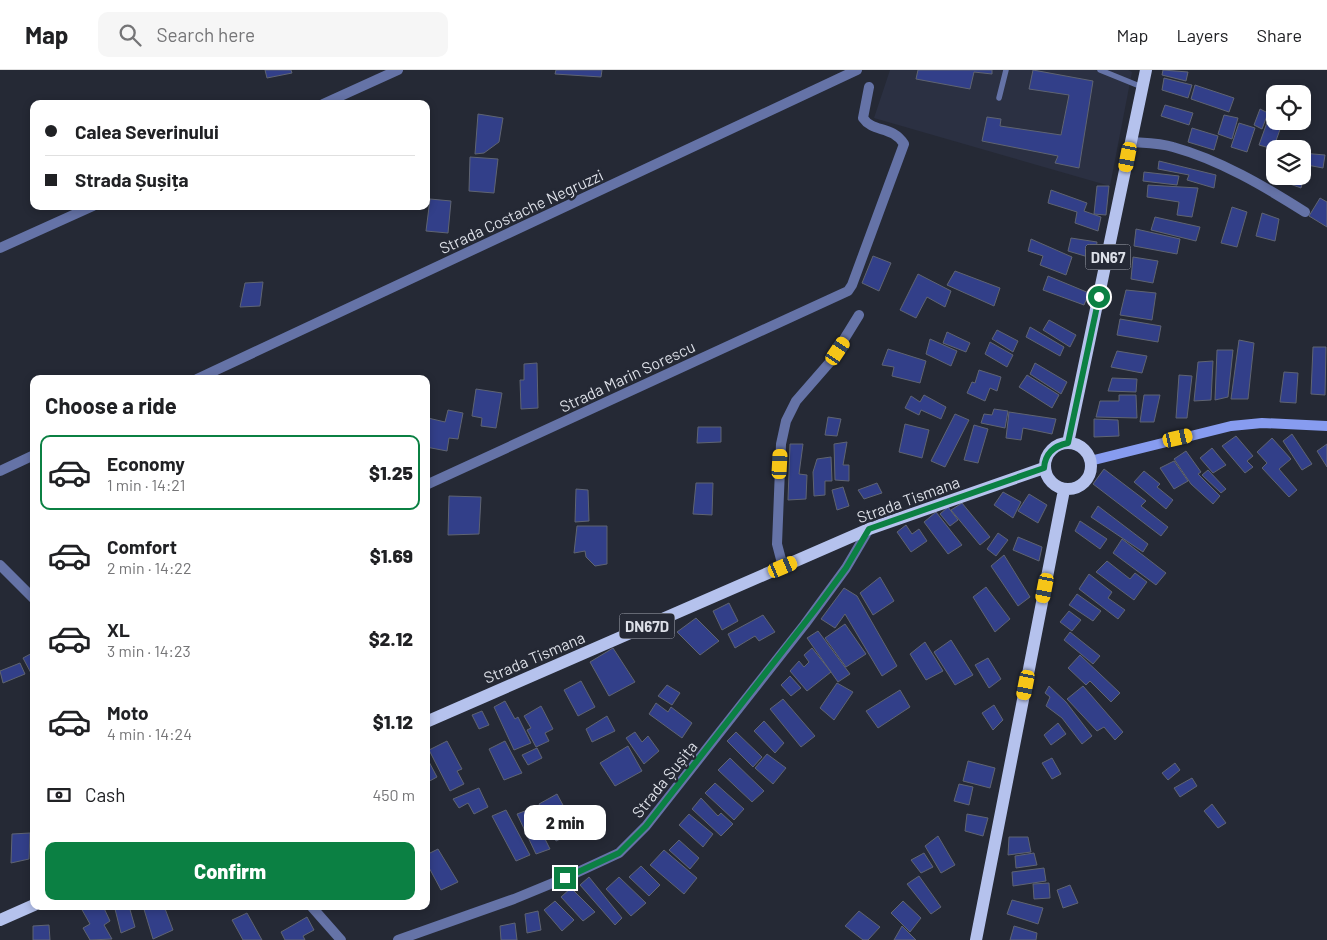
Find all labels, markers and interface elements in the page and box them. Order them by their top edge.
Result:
search box [98,12,448,57]
text: Map [25,20,68,49]
icon: search [116,21,144,49]
text: Search here [156,23,255,46]
text: Map [1116,24,1148,46]
text: Layers [1176,24,1229,46]
text: Share [1257,24,1302,46]
map controls [1266,85,1311,185]
button: locate [1266,85,1311,130]
text: Calea Severinului [75,120,219,143]
button: layers [1266,140,1311,185]
car [1117,141,1138,173]
street label: Strada Costache Negruzzi [436,165,606,257]
text: Strada Șușița [75,168,189,191]
road number: DN67 [1086,244,1130,270]
route start [1088,286,1110,308]
car [823,334,852,368]
street label: Strada Marin Sorescu [556,336,698,416]
text: Choose a ride [45,392,177,418]
car [1161,427,1194,449]
car [771,449,788,479]
icon: car [47,450,92,495]
text: Economy [107,452,185,475]
text: $1.25 [369,461,413,484]
street label: Strada Tismana [854,472,962,526]
text: 1 min · 14:21 [107,475,185,494]
icon: car [47,533,92,578]
text: Comfort [107,535,177,558]
text: $1.69 [370,544,413,567]
car [766,554,799,580]
text: 2 min · 14:22 [107,558,191,577]
car [1034,572,1055,604]
road number: DN67D [620,614,674,638]
icon: car [47,616,92,661]
text: XL [107,618,130,641]
text: $2.12 [369,627,413,650]
street label: Strada Tismana [481,627,587,687]
text: 3 min · 14:23 [107,641,191,660]
car [1015,669,1036,701]
icon: car [47,699,92,744]
text: Moto [107,701,149,724]
text: $1.12 [373,710,413,733]
text: 4 min · 14:24 [107,724,192,743]
street label: Strada Șușița [627,737,701,821]
icon: cash [45,781,73,809]
text: Cash [85,783,126,806]
text: 450 m [372,785,415,804]
callout: 2 min [524,806,606,840]
text: 2 min [546,813,584,832]
button: Confirm [45,842,415,900]
route end [554,867,576,889]

